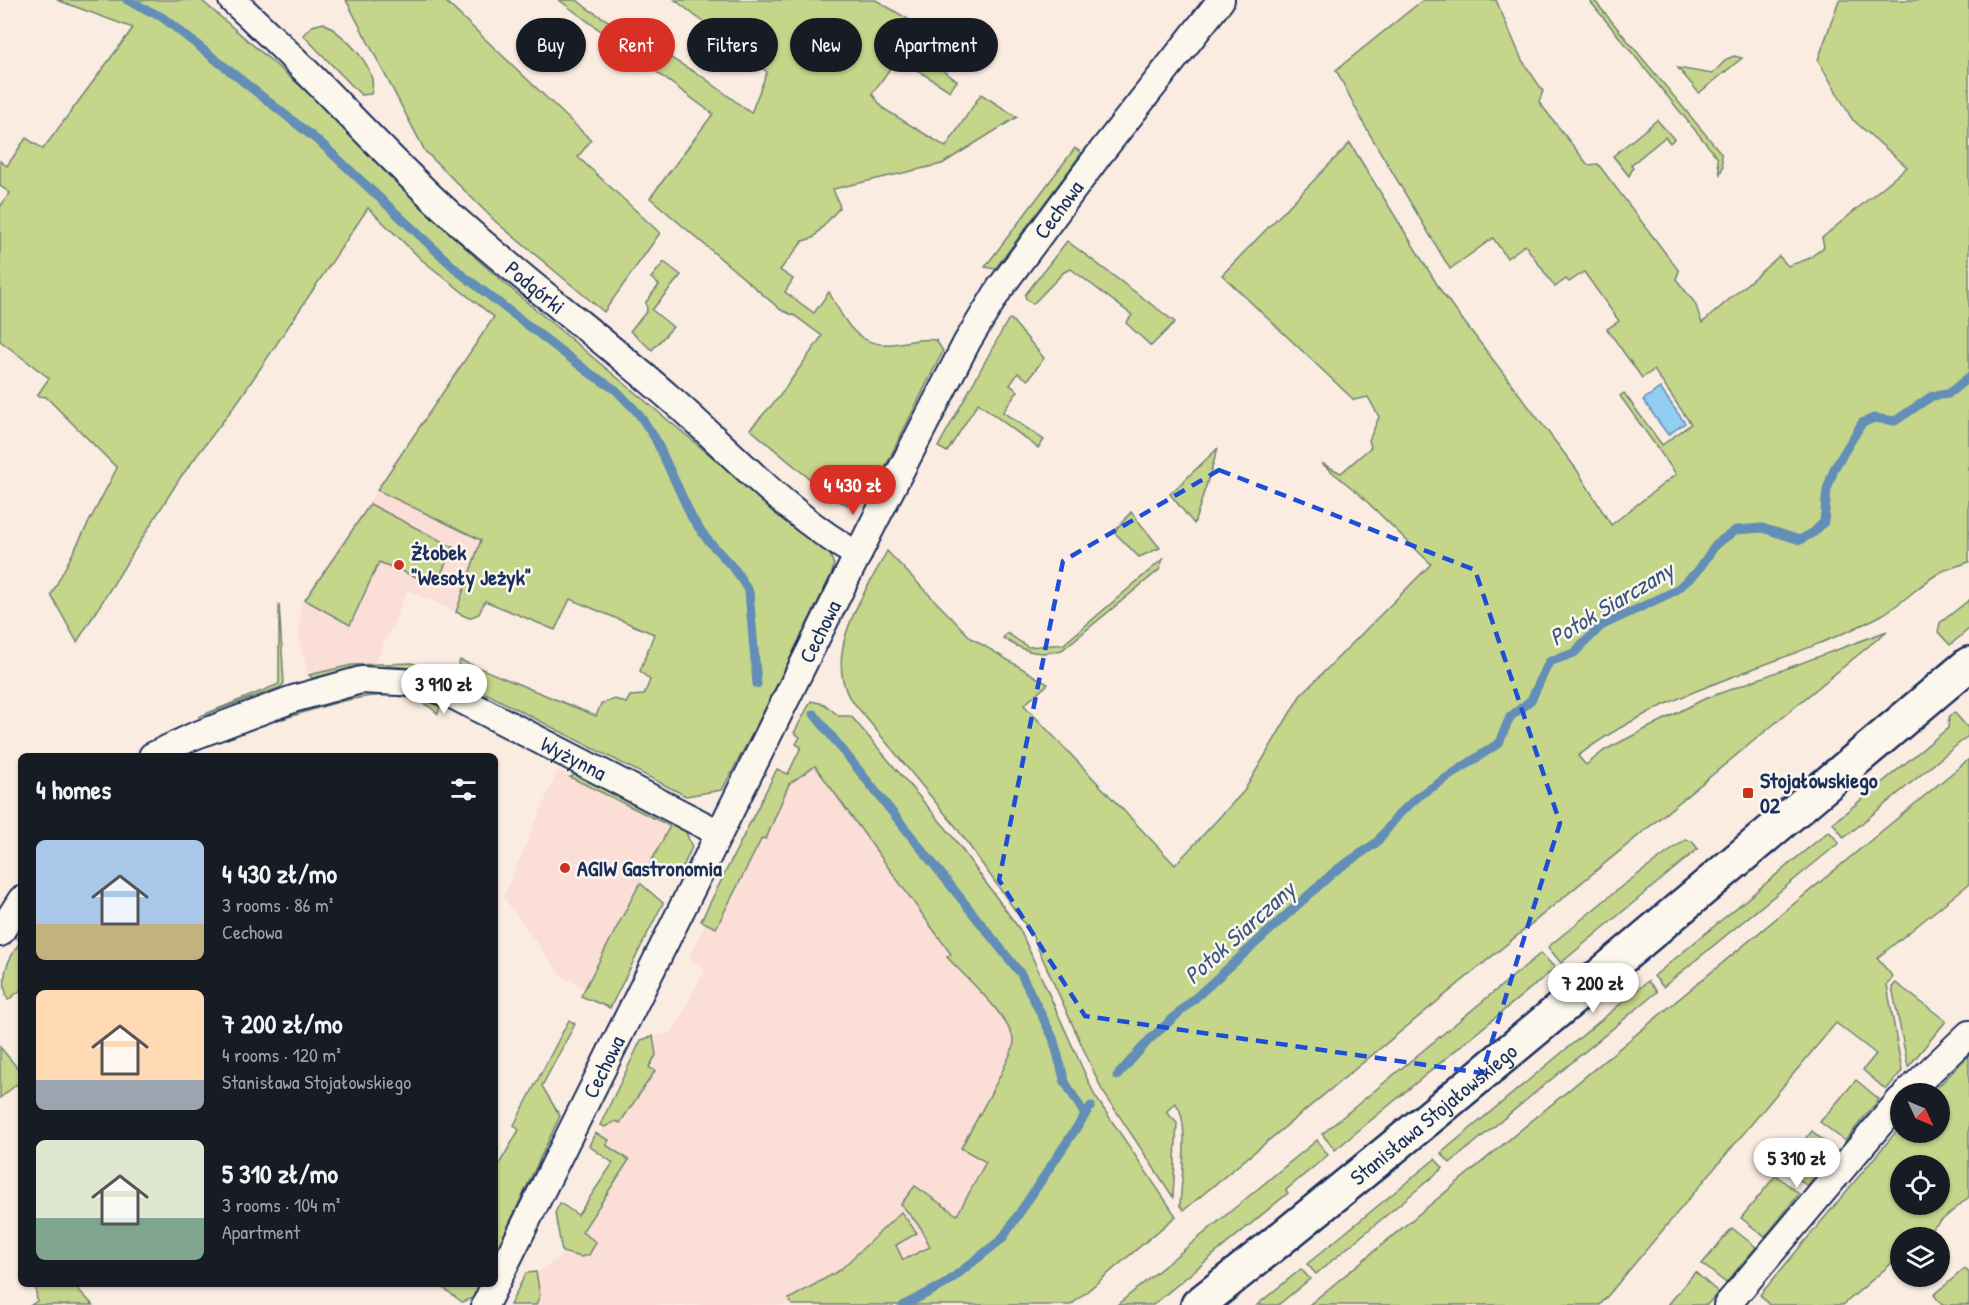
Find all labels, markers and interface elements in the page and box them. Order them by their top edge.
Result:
chip: Buy [516,18,586,72]
chip: Rent [598,18,675,72]
chip: Filters [687,18,778,72]
chip: New [790,18,862,72]
chip: Apartment [874,18,998,72]
street label: Cechowa [1026,174,1090,245]
street label: Podgórki [499,254,572,321]
pin: 4 430 zł [791,465,915,516]
text: 4 430 zł [824,471,882,498]
place label: Żłobek "Wesoły Jeżyk" [411,537,531,593]
water label: Potok Siarczany [1543,552,1682,654]
marker: Żłobek "Wesoły Jeżyk" [392,558,406,572]
street label: Cechowa [791,595,848,668]
pin: 3 910 zł [382,664,506,715]
text: 3 910 zł [415,670,473,697]
street label: Wyżynna [536,729,612,788]
place label: Stojałowskiego 02 [1760,765,1878,820]
text: 4 homes [36,772,111,807]
icon: filters [447,773,480,806]
marker: Stojałowskiego 02 [1741,786,1755,800]
place label: AGIW Gastronomia [577,853,722,883]
text: 4 430 zł/mo [222,856,337,891]
marker: AGIW Gastronomia [558,861,572,875]
icon: home [84,864,156,936]
water label: Potok Siarczany [1176,871,1304,991]
text: 3 rooms · 86 m² [222,891,333,918]
text: Cechowa [222,918,282,945]
pin: 7 200 zł [1531,963,1655,1014]
text: 7 200 zł [1562,969,1624,996]
text: 7 200 zł/mo [222,1006,342,1041]
icon: home [84,1014,156,1086]
street label: Cechowa [575,1030,632,1103]
street label: Stanisława Stojałowskiego [1343,1036,1523,1192]
text: 4 rooms · 120 m² [222,1041,341,1068]
text: Stanisława Stojałowskiego [222,1068,411,1095]
north arrow [1890,1083,1950,1143]
map controls [1890,1083,1950,1287]
pin: 5 310 zł [1735,1138,1859,1189]
text: 5 310 zł [1768,1144,1827,1171]
button: locate [1890,1155,1950,1215]
text: 5 310 zł/mo [222,1156,338,1191]
icon: home [84,1164,156,1236]
text: 3 rooms · 104 m² [222,1191,340,1218]
text: Apartment [222,1218,300,1245]
button: layers [1890,1227,1950,1287]

